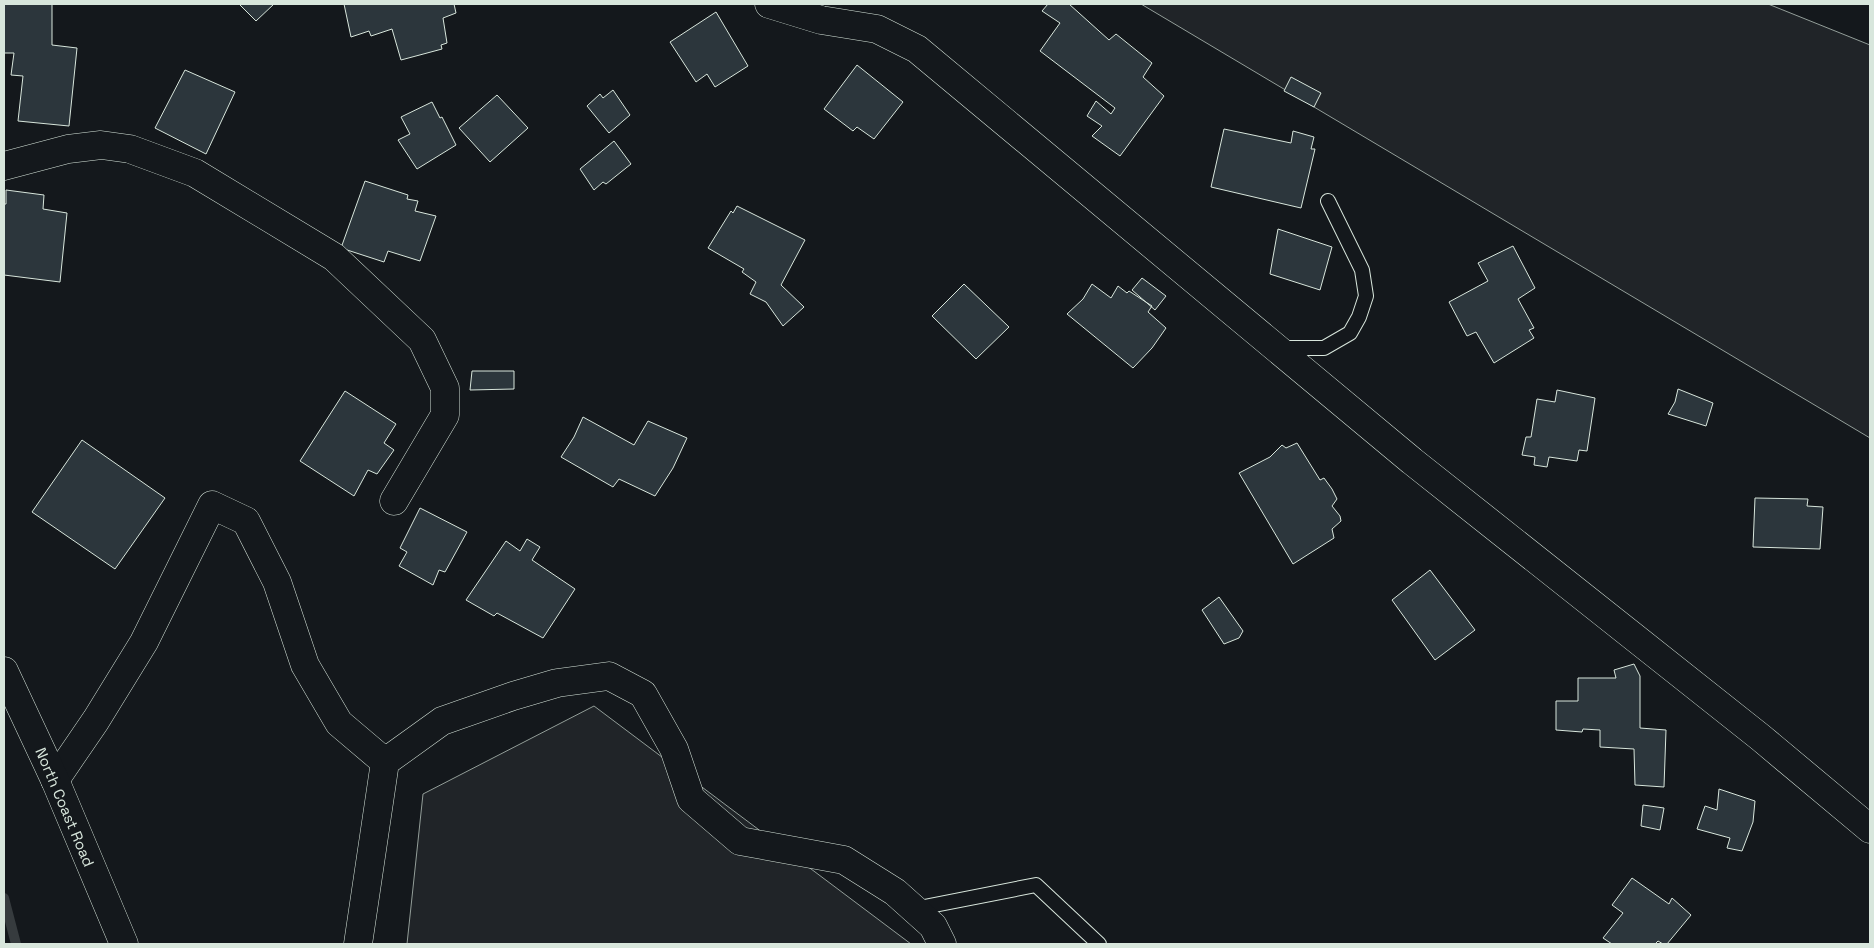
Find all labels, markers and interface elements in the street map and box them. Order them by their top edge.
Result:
street label: North Coast Road [31,745,99,869]

